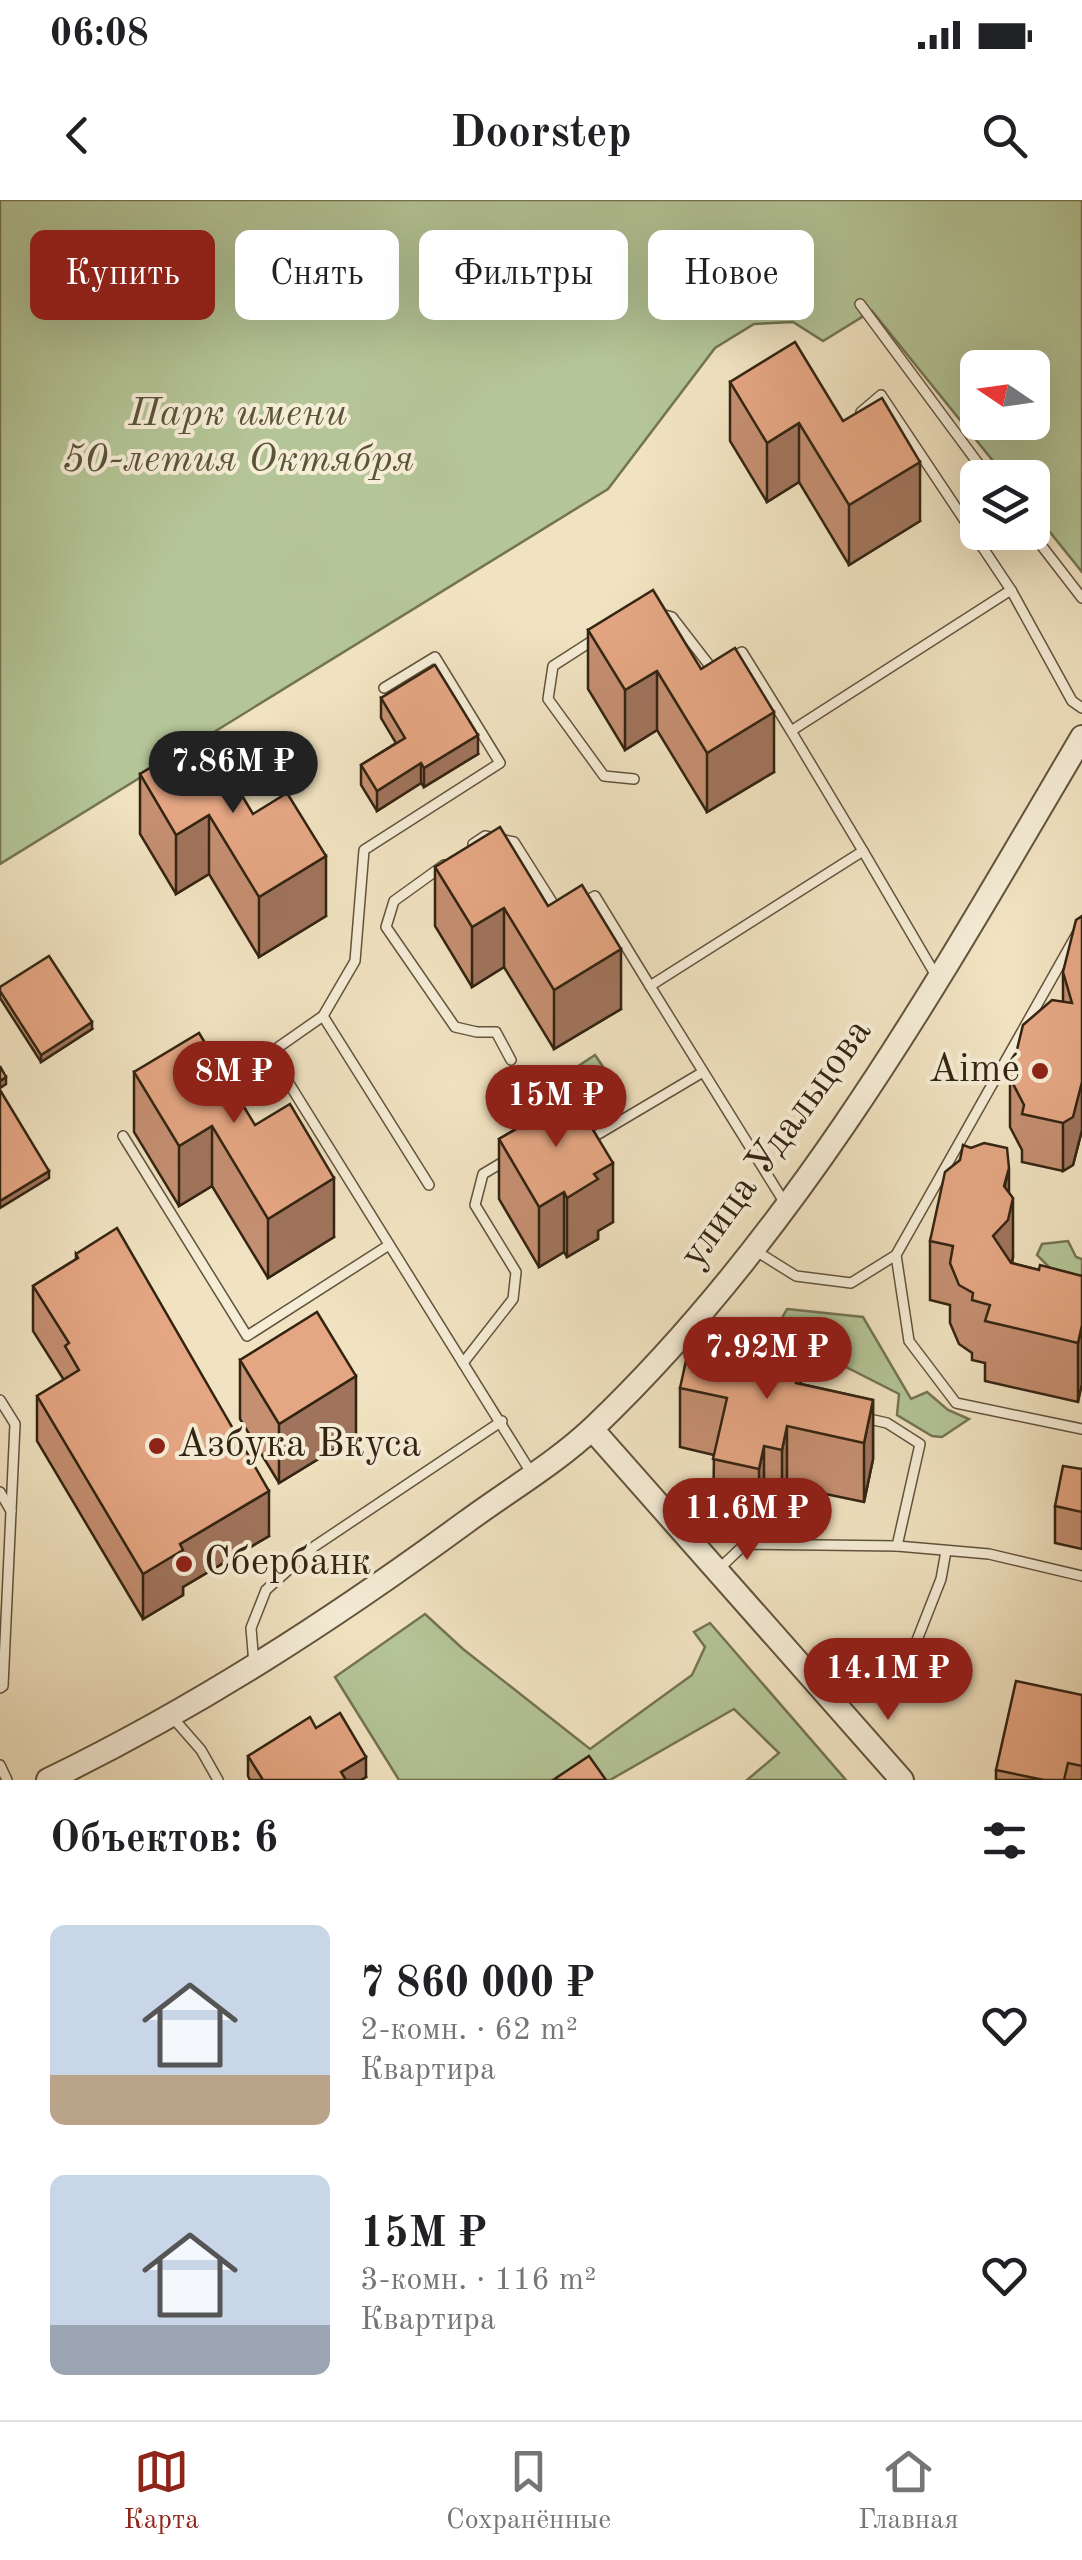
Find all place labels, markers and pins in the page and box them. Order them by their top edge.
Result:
pin: 7.86M ₽ [141,731,325,816]
pin: 8M ₽ [175,1041,293,1126]
place label: Aimé [928,1051,1020,1091]
marker: Aimé [1029,1060,1051,1082]
pin: 15M ₽ [486,1065,626,1150]
pin: 7.92M ₽ [675,1317,859,1402]
place label: Азбука Вкуса [177,1426,421,1466]
marker: Азбука Вкуса [146,1435,168,1457]
pin: 11.6M ₽ [655,1478,839,1563]
place label: Сбербанк [204,1544,371,1584]
marker: Сбербанк [173,1553,195,1575]
pin: 14.1M ₽ [796,1638,980,1723]

